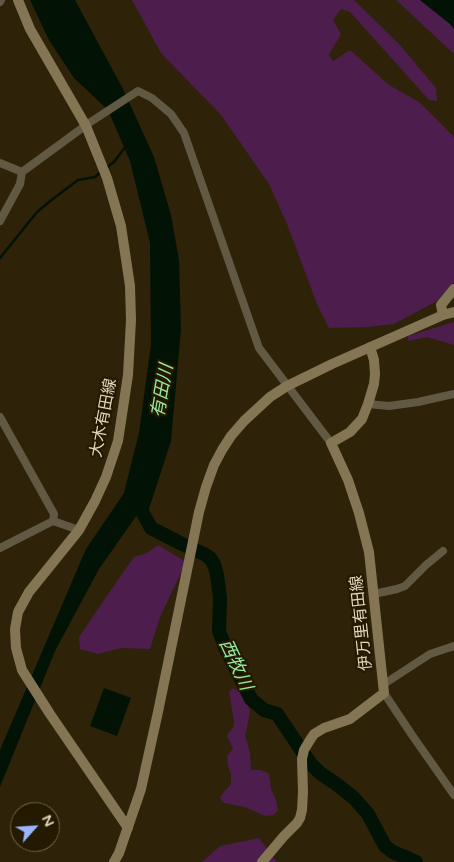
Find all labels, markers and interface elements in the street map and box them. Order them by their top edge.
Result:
water label: 有田川 [148,363,178,419]
street label: 大木有田線 [87,377,121,459]
street label: 伊万里有田線 [347,574,377,672]
water label: 西牧川 [214,636,256,694]
north arrow [10,802,60,852]
text: N [38,812,58,829]

